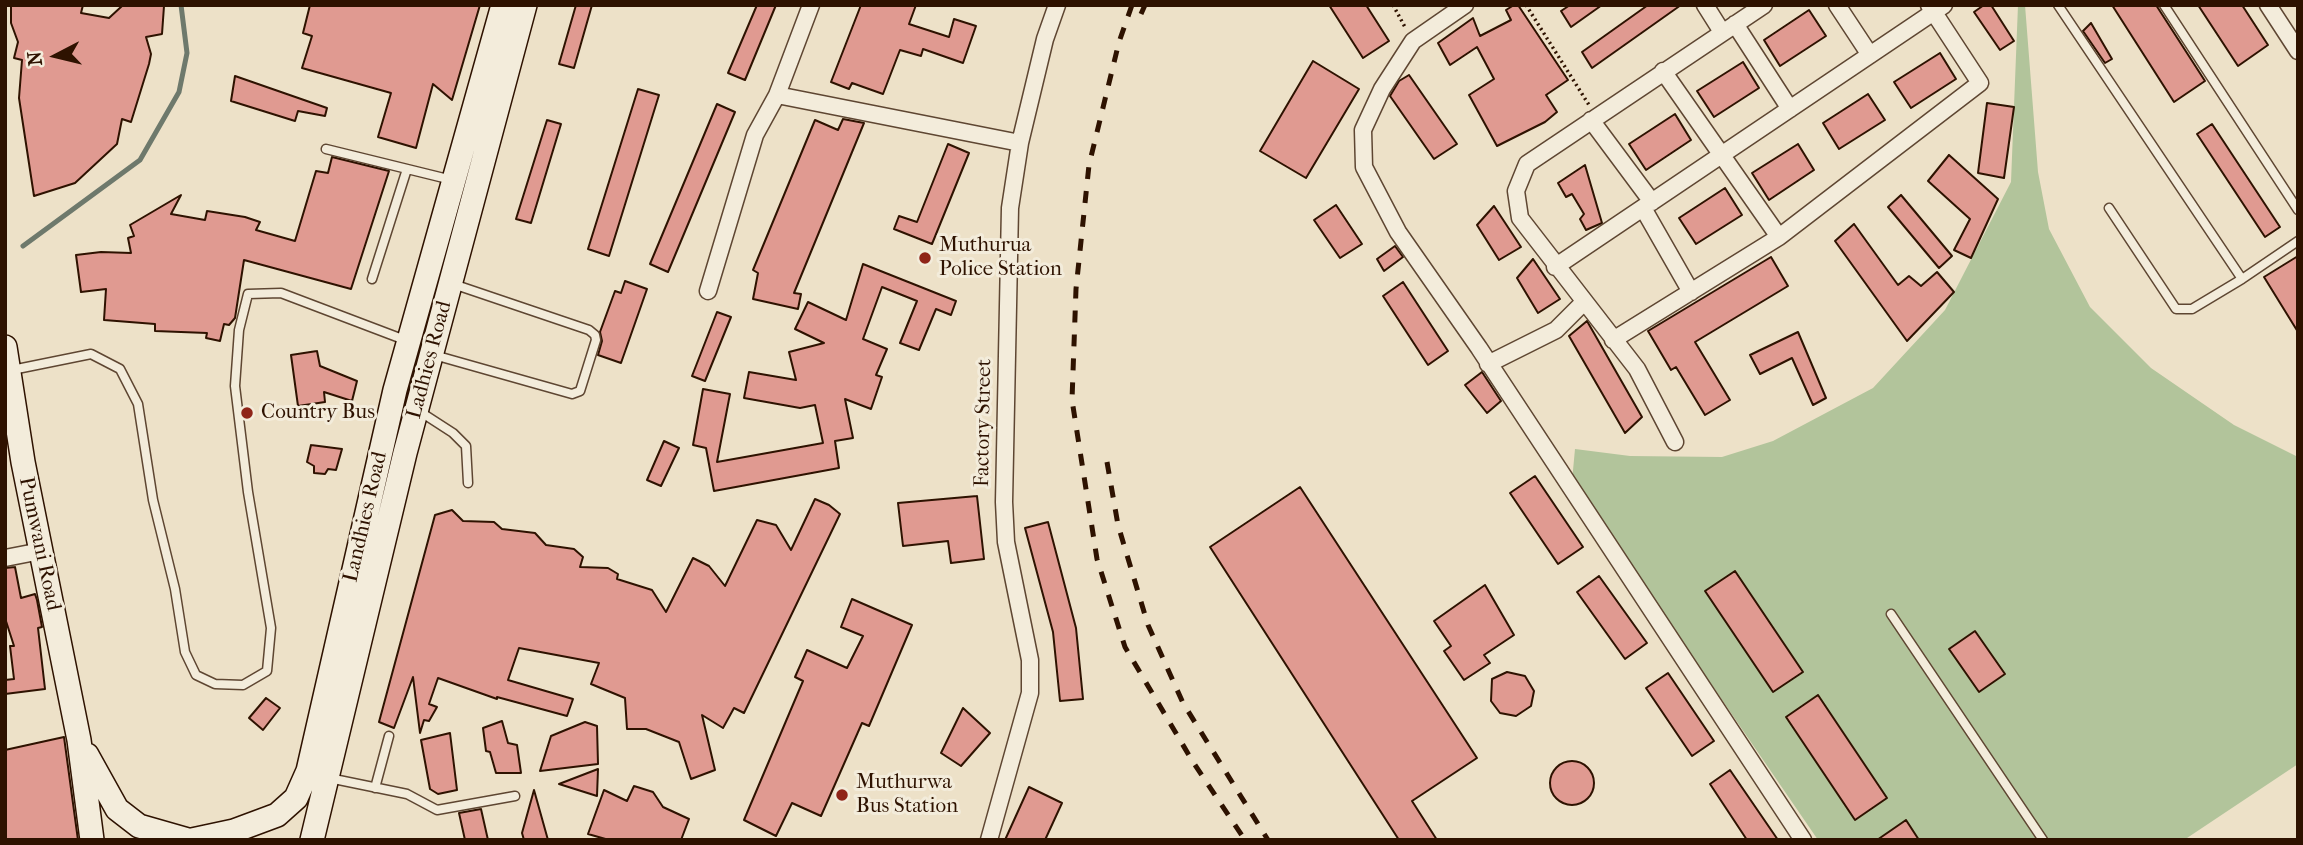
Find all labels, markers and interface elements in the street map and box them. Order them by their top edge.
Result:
north arrow [21,21,91,91]
text: N [23,50,47,67]
place label: Muthurua Police Station [939,233,1062,283]
marker: Muthurua Police Station [917,250,933,266]
street label: Ladhies Road [402,298,458,422]
street label: Factory Street [970,359,998,487]
place label: Country Bus [261,400,375,426]
marker: Country Bus [239,405,255,421]
street label: Landhies Road [339,449,393,585]
street label: Pumwani Road [13,475,65,613]
place label: Muthurwa Bus Station [856,770,958,820]
marker: Muthurwa Bus Station [834,787,850,803]

